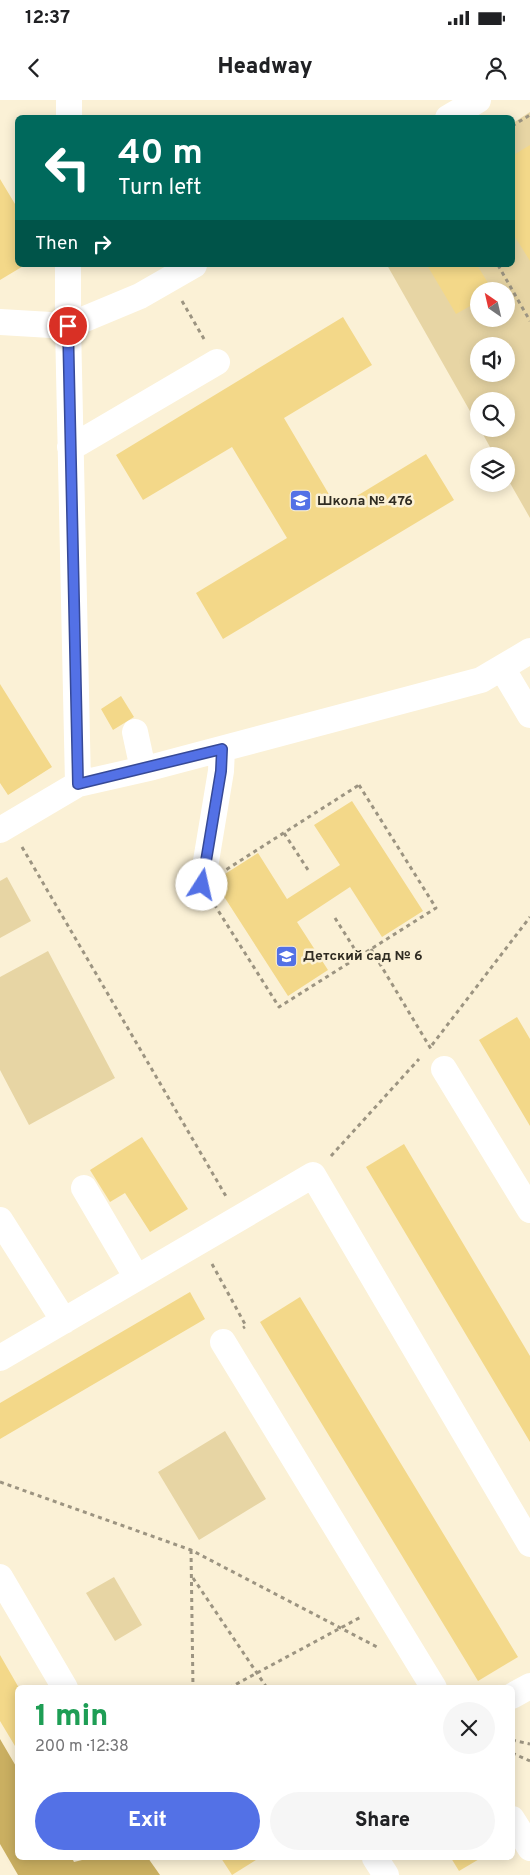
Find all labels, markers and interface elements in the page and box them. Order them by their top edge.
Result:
text: 12:37 [25,6,70,30]
icon: back [20,54,48,82]
text: Headway [217,54,313,81]
icon: person [482,54,510,82]
text: 40 m [118,132,203,176]
icon: left [35,135,100,200]
text: Turn left [118,175,201,202]
icon: right [88,230,116,258]
text: Then [35,232,78,256]
north arrow [470,282,515,328]
map controls [470,282,515,492]
pin [47,305,89,347]
icon: arrive [54,312,82,340]
button: sound [470,337,515,382]
button: search [470,392,515,437]
button: layers [470,447,515,492]
school or university icon: Школа № 476 [289,489,313,513]
place label: Школа № 476 [317,493,413,510]
position arrow [175,858,227,910]
school or university icon: Детский сад № 6 [275,944,299,968]
place label: Детский сад № 6 [303,948,423,965]
text: 1 min [35,1699,108,1736]
button: close [443,1702,495,1754]
text: 200 m · 12:38 [35,1737,129,1757]
button: Exit [35,1792,260,1850]
button: Share [270,1792,495,1850]

